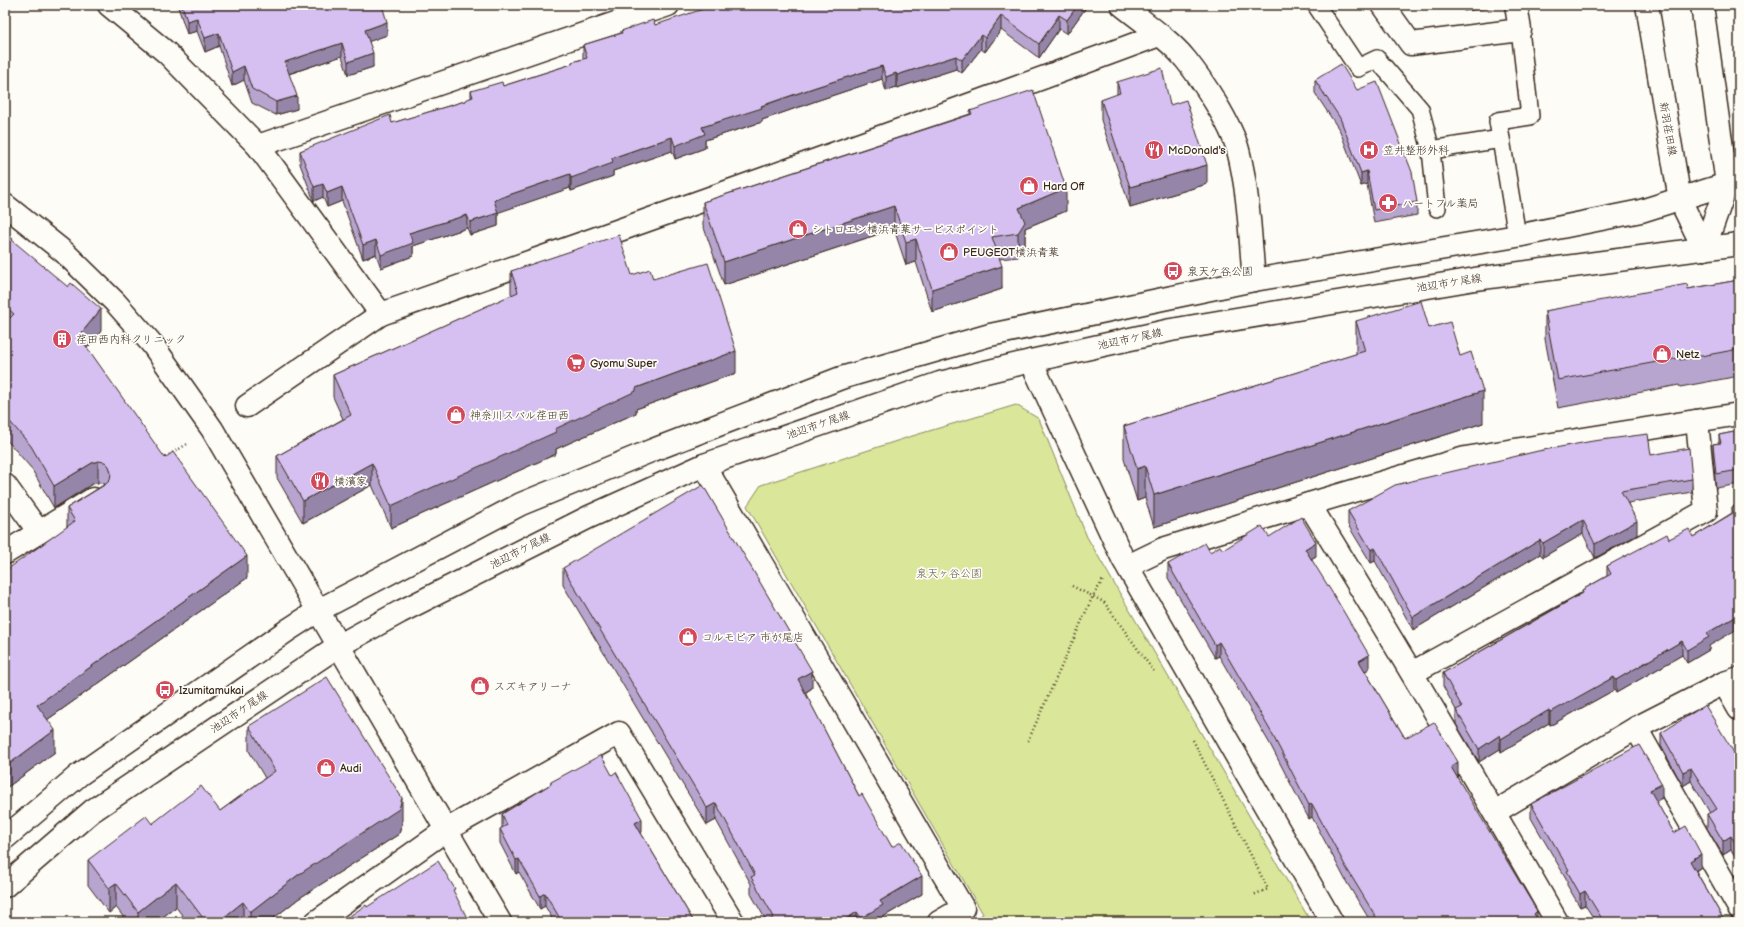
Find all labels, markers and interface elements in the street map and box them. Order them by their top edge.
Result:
street label: 新羽荏田線 [1657,101,1679,157]
restaurant icon: McDonald's [1143,139,1165,161]
hospital icon: 笠井整形外科 [1358,139,1380,161]
place label: McDonald's [1168,144,1226,157]
place label: 笠井整形外科 [1383,144,1449,157]
shop icon: Hard Off [1018,175,1040,197]
place label: Hard Off [1043,180,1085,193]
pharmacy icon: ハートフル薬局 [1377,192,1399,214]
place label: ハートフル薬局 [1402,197,1479,210]
shop icon: シトロエン横浜青葉サービスポイント [787,218,809,240]
place label: シトロエン横浜青葉サービスポイント [812,223,999,236]
shop icon: PEUGEOT横浜青葉 [938,241,960,263]
place label: PEUGEOT横浜青葉 [963,246,1059,259]
bus stop icon: 泉天ケ谷公園 [1162,260,1184,282]
place label: 泉天ケ谷公園 [1187,265,1253,278]
street label: 池辺市ケ尾線 [1415,271,1483,295]
street label: 池辺市ケ尾線 [1096,326,1164,352]
building icon: 荏田西内科クリニック [51,328,73,350]
place label: 荏田西内科クリニック [76,333,186,346]
shop icon: Netz [1651,343,1673,365]
place label: Netz [1676,348,1700,361]
supermarket icon: Gyomu Super [565,352,587,374]
place label: Gyomu Super [590,357,658,370]
shop icon: 神奈川スバル荏田西 [445,404,467,426]
street label: 池辺市ケ尾線 [785,408,851,442]
place label: 神奈川スバル荏田西 [470,409,569,422]
restaurant icon: 横濱家 [309,470,331,492]
place label: 横濱家 [334,475,367,488]
street label: 池辺市ケ尾線 [488,530,552,572]
park label: 泉天ヶ谷公園 [916,567,982,580]
shop icon: コルモピア 市が尾店 [677,626,699,648]
place label: コルモピア 市が尾店 [702,631,804,644]
shop icon: スズキアリーナ [469,675,491,697]
bus stop icon: Izumitamukai [154,679,176,701]
place label: スズキアリーナ [494,680,571,693]
place label: Izumitamukai [179,684,244,697]
street label: 池辺市ケ尾線 [208,688,270,736]
shop icon: Audi [315,757,337,779]
place label: Audi [340,762,362,775]

